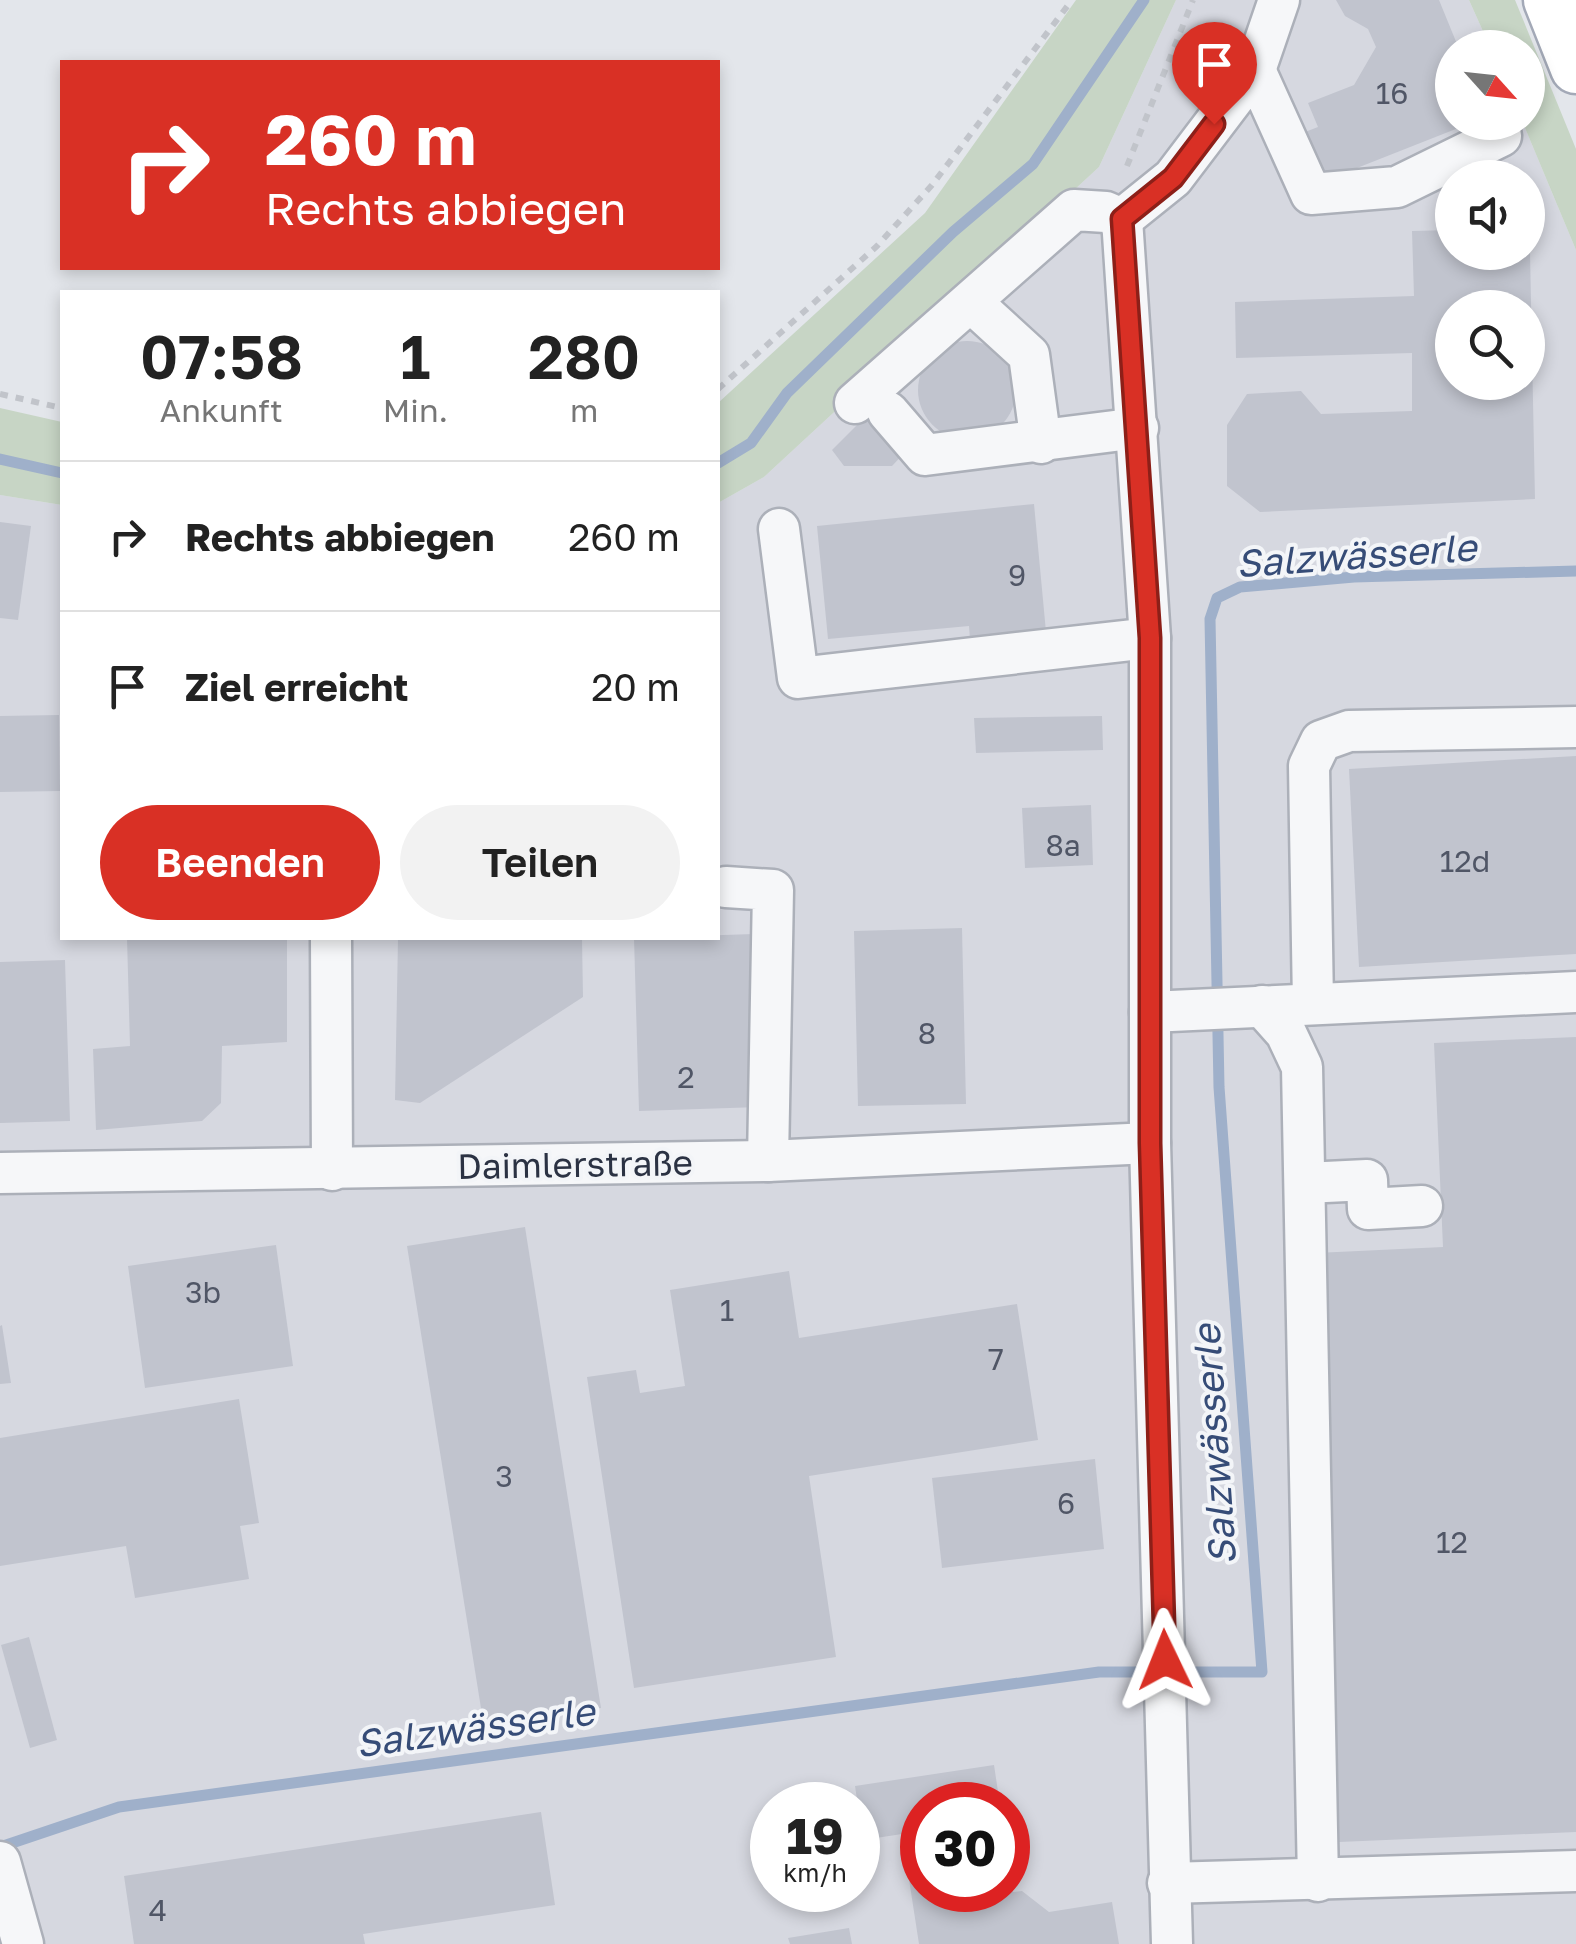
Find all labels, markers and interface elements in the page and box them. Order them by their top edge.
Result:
pin [1172,22,1257,125]
north arrow [1435,30,1545,140]
map controls [1435,30,1545,400]
icon: arrive [1187,37,1242,92]
house number: 16 [1376,75,1408,111]
text: 260 m [265,96,476,180]
icon: right [100,100,230,230]
button: sound [1435,160,1545,270]
text: Rechts abbiegen [265,181,627,235]
button: search [1435,290,1545,400]
text: 07:58 [140,320,303,392]
text: 1 [400,320,431,392]
text: 280 [528,320,640,392]
text: Ankunft [160,391,283,429]
text: Min. [383,391,448,429]
text: m [570,391,598,429]
icon: right [100,509,155,564]
text: Rechts abbiegen [185,514,494,559]
text: 260 m [568,514,680,559]
water label: Salzwässerle [1234,523,1480,585]
house number: 9 [1008,557,1026,593]
icon: arrive [100,659,155,714]
text: Ziel erreicht [185,664,408,709]
text: 20 m [591,664,680,709]
button: Beenden [100,805,380,920]
button: Teilen [400,805,680,920]
house number: 8a [1045,827,1081,863]
house number: 12d [1440,843,1490,879]
house number: 8 [918,1015,936,1051]
house number: 2 [677,1059,695,1095]
street label: Daimlerstraße [457,1141,693,1187]
house number: 3b [185,1274,221,1310]
house number: 1 [720,1292,734,1328]
water label: Salzwässerle [1182,1321,1244,1567]
house number: 7 [988,1341,1004,1377]
house number: 3 [495,1458,513,1494]
house number: 6 [1057,1485,1075,1521]
house number: 12 [1436,1524,1468,1560]
position arrow [1113,1608,1217,1712]
water label: Salzwässerle [353,1687,600,1766]
speed limit sign: 30 [900,1782,1030,1912]
text: 19 [786,1805,844,1865]
text: km/h [783,1857,847,1888]
house number: 4 [149,1892,167,1928]

